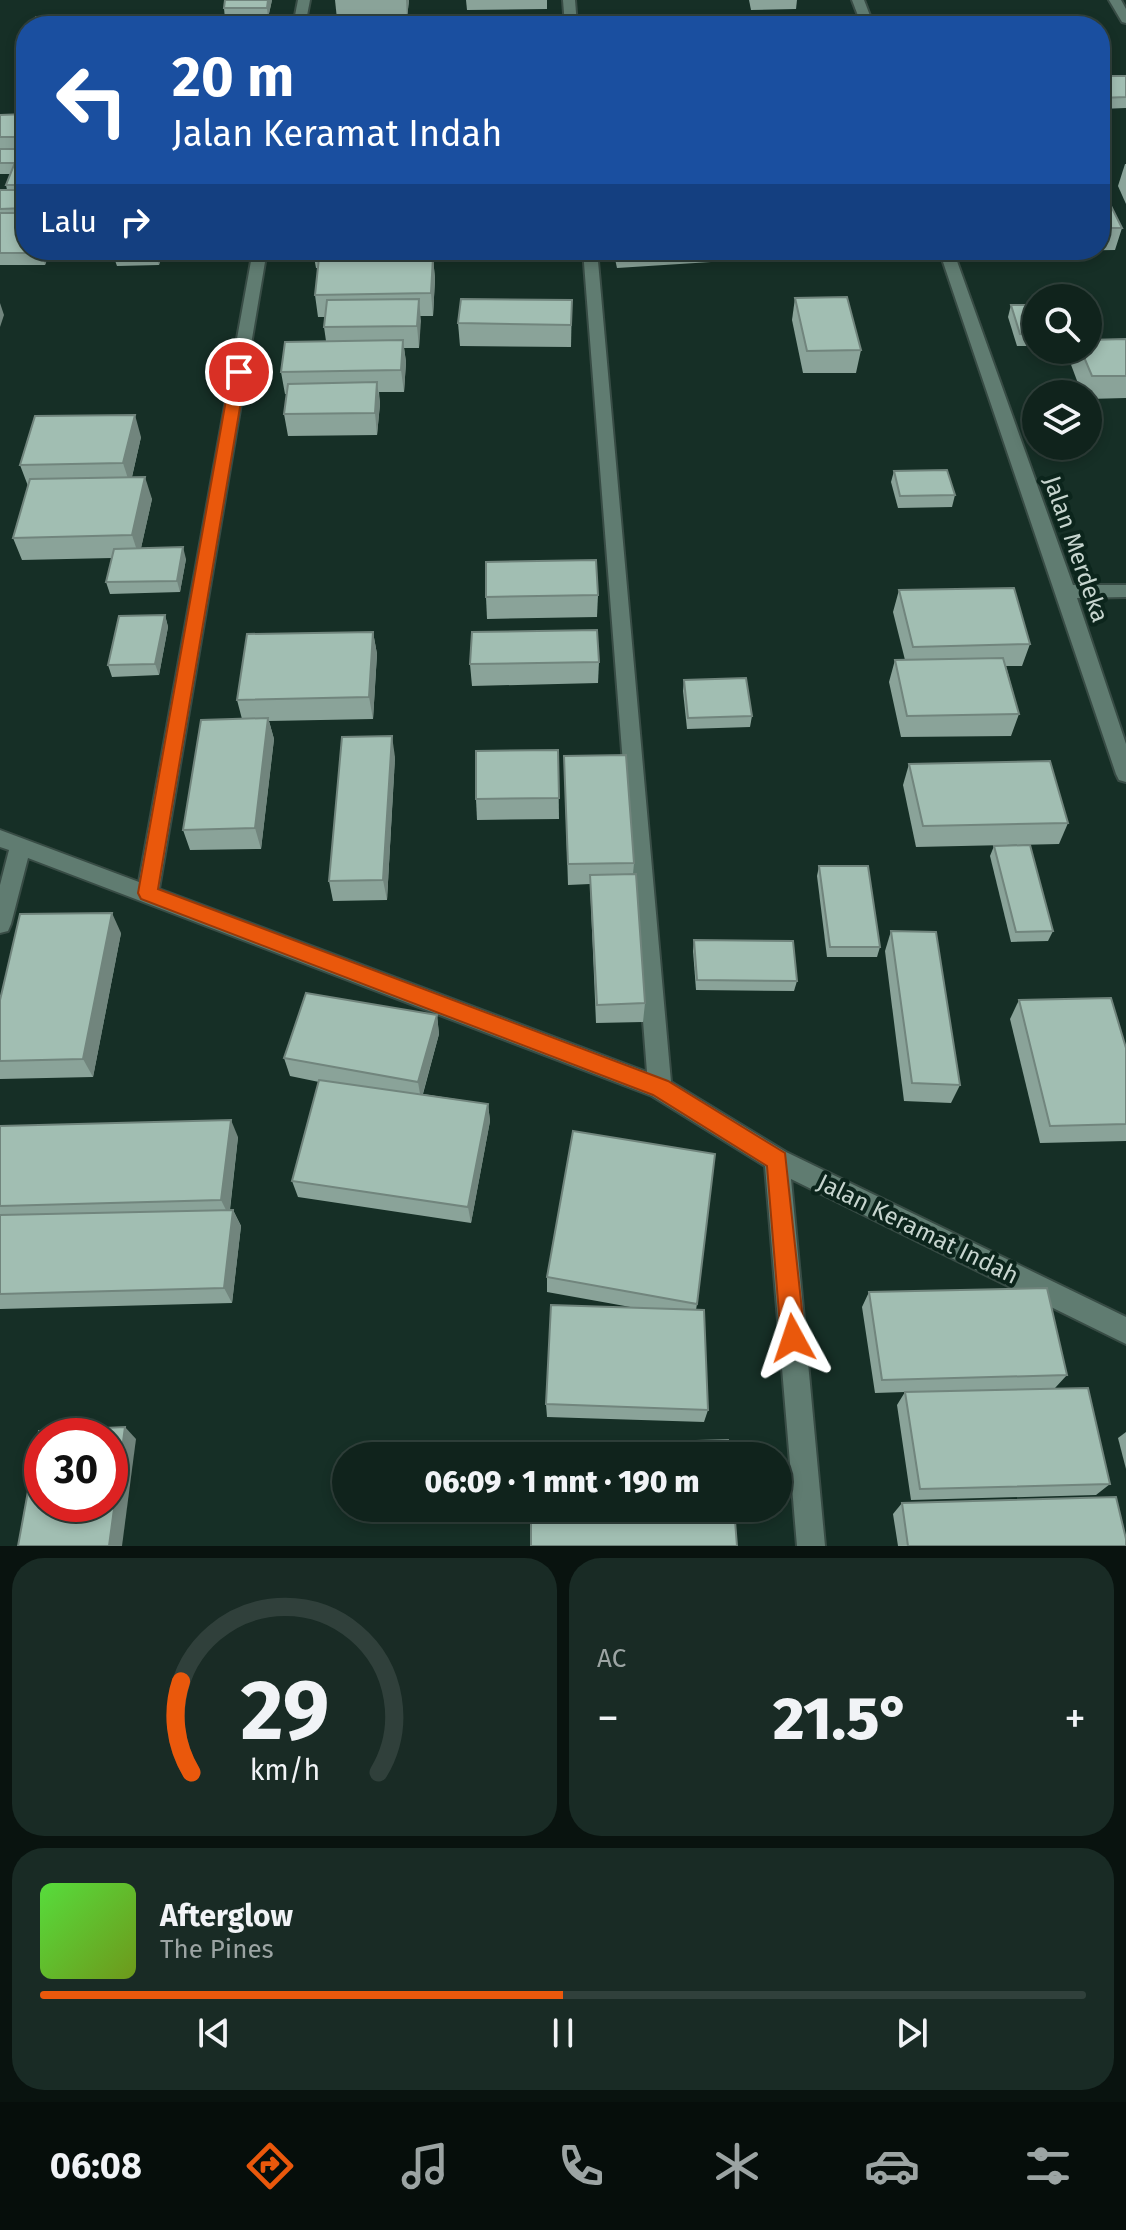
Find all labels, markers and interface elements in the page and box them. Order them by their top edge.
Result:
text: 20 m [172,44,294,111]
icon: left [40,48,144,152]
text: Jalan Keramat Indah [172,112,502,156]
icon: right [113,200,157,244]
text: Lalu [40,204,97,240]
map controls [1022,284,1102,460]
button: search [1022,284,1102,364]
pin [205,338,273,406]
icon: arrive [217,350,261,394]
button: layers [1022,380,1102,460]
street label: Jalan Merdeka [1038,472,1114,626]
street label: Jalan Keramat Indah [813,1168,1023,1290]
position arrow [751,1296,835,1380]
speed limit sign: 30 [24,1418,128,1522]
text: 06:09 · 1 mnt · 190 m [424,1464,700,1500]
text: AC [597,1643,626,1674]
text: 29 [240,1661,329,1761]
text: 21.5° [773,1683,910,1755]
text: − [597,1692,619,1745]
text: + [1064,1692,1086,1745]
text: km/h [249,1753,320,1788]
text: Afterglow [160,1898,293,1934]
text: The Pines [160,1934,274,1965]
icon: previous [192,2011,236,2055]
icon: pause [541,2011,585,2055]
icon: next [890,2011,934,2055]
icon: directions [242,2138,298,2194]
icon: music [397,2138,453,2194]
icon: phone [553,2138,609,2194]
icon: climate [709,2138,765,2194]
icon: car [864,2138,920,2194]
icon: filters [1020,2138,1076,2194]
text: 06:08 [50,2144,142,2188]

